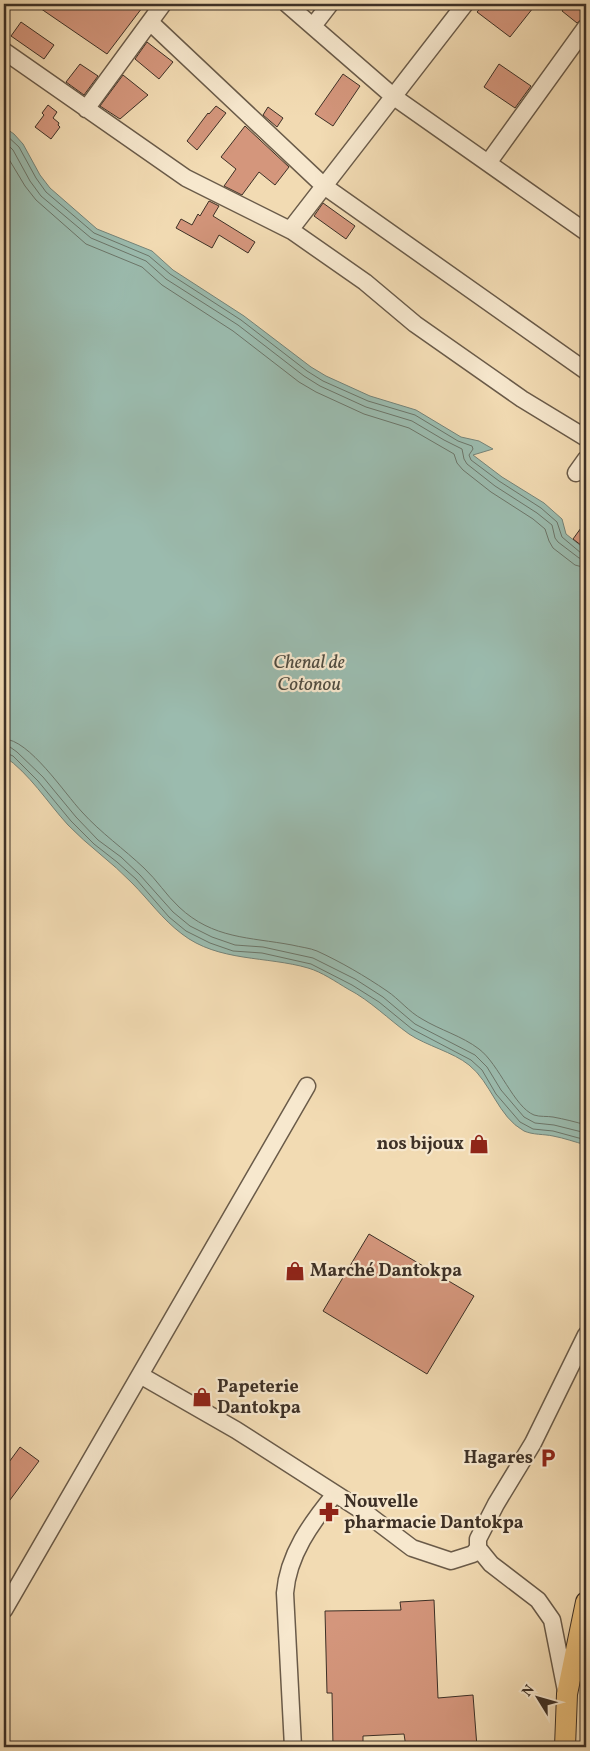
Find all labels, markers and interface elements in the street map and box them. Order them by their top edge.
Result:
water label: Chenal de Cotonou [273,650,345,698]
place label: nos bijoux [377,1132,464,1157]
shop icon: nos bijoux [468,1133,490,1155]
place label: Marché Dantokpa [310,1259,462,1284]
shop icon: Marché Dantokpa [284,1260,306,1282]
place label: Papeterie Dantokpa [217,1375,301,1421]
shop icon: Papeterie Dantokpa [191,1386,213,1408]
place label: Hagares [463,1446,533,1471]
parking icon: Hagares [537,1447,559,1469]
place label: Nouvelle pharmacie Dantokpa [344,1490,524,1536]
pharmacy icon: Nouvelle pharmacie Dantokpa [318,1501,340,1523]
north arrow [512,1674,562,1724]
text: N [518,1681,539,1701]

